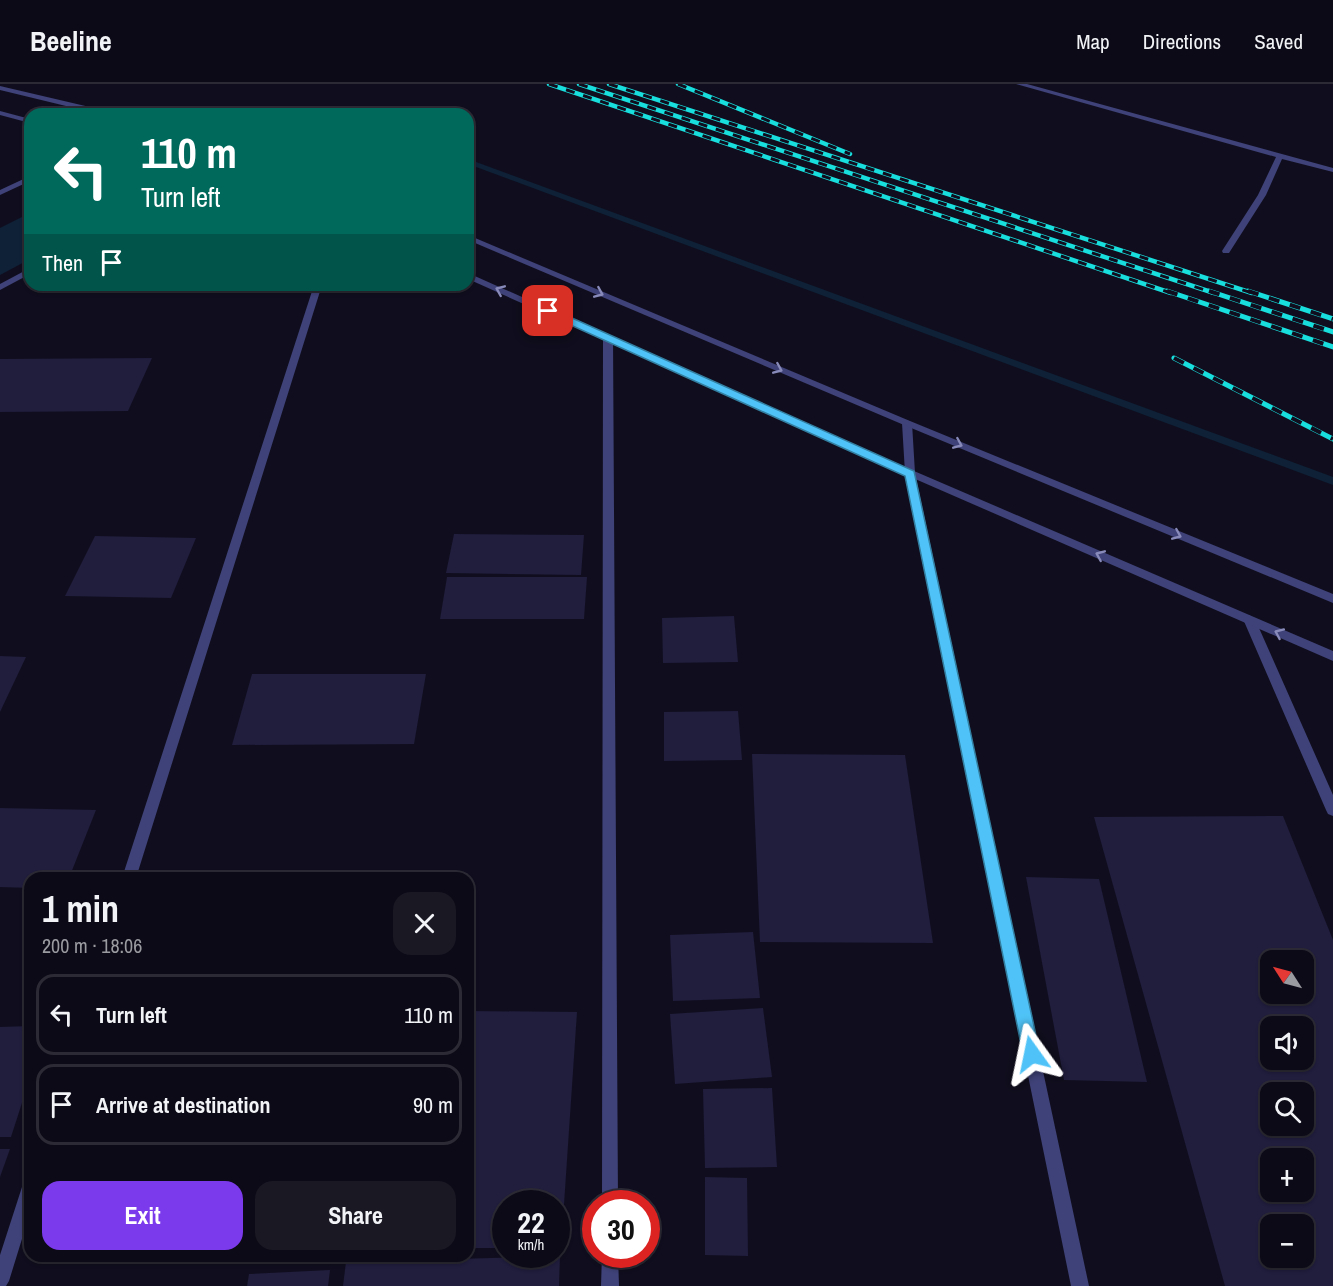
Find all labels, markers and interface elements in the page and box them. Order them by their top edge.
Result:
text: Beeline [30,22,112,60]
text: Map [1076,27,1110,56]
text: Directions [1143,27,1221,56]
text: Saved [1254,27,1303,56]
text: 110 m [141,125,237,181]
icon: left [42,132,120,210]
text: Turn left [141,179,220,215]
icon: arrive [95,246,128,279]
text: Then [42,248,83,278]
one-way arrow [495,285,506,297]
pin [522,285,573,336]
one-way arrow [593,286,604,298]
icon: arrive [531,294,564,327]
one-way arrow [772,362,783,374]
one-way arrow [952,437,963,449]
one-way arrow [1171,528,1182,540]
one-way arrow [1096,551,1107,563]
one-way arrow [1275,628,1286,640]
text: 1 min [42,885,119,933]
button: close [393,892,456,955]
text: 200 m · 18:06 [42,932,142,959]
north arrow [1260,950,1314,1004]
map controls [1260,950,1314,1268]
icon: left [45,998,78,1031]
text: Turn left [96,1000,167,1030]
text: 110 m [404,1000,453,1030]
button: sound [1260,1016,1314,1070]
position arrow [1000,1022,1064,1086]
button: search [1260,1082,1314,1136]
icon: arrive [45,1088,78,1121]
text: Arrive at destination [96,1090,270,1120]
text: 90 m [413,1090,453,1120]
button: + [1260,1148,1314,1202]
button: Exit [42,1181,243,1250]
button: Share [255,1181,456,1250]
speed limit sign: 30 [582,1190,660,1268]
text: 22 [517,1202,545,1242]
button: − [1260,1214,1314,1268]
text: km/h [518,1234,544,1255]

